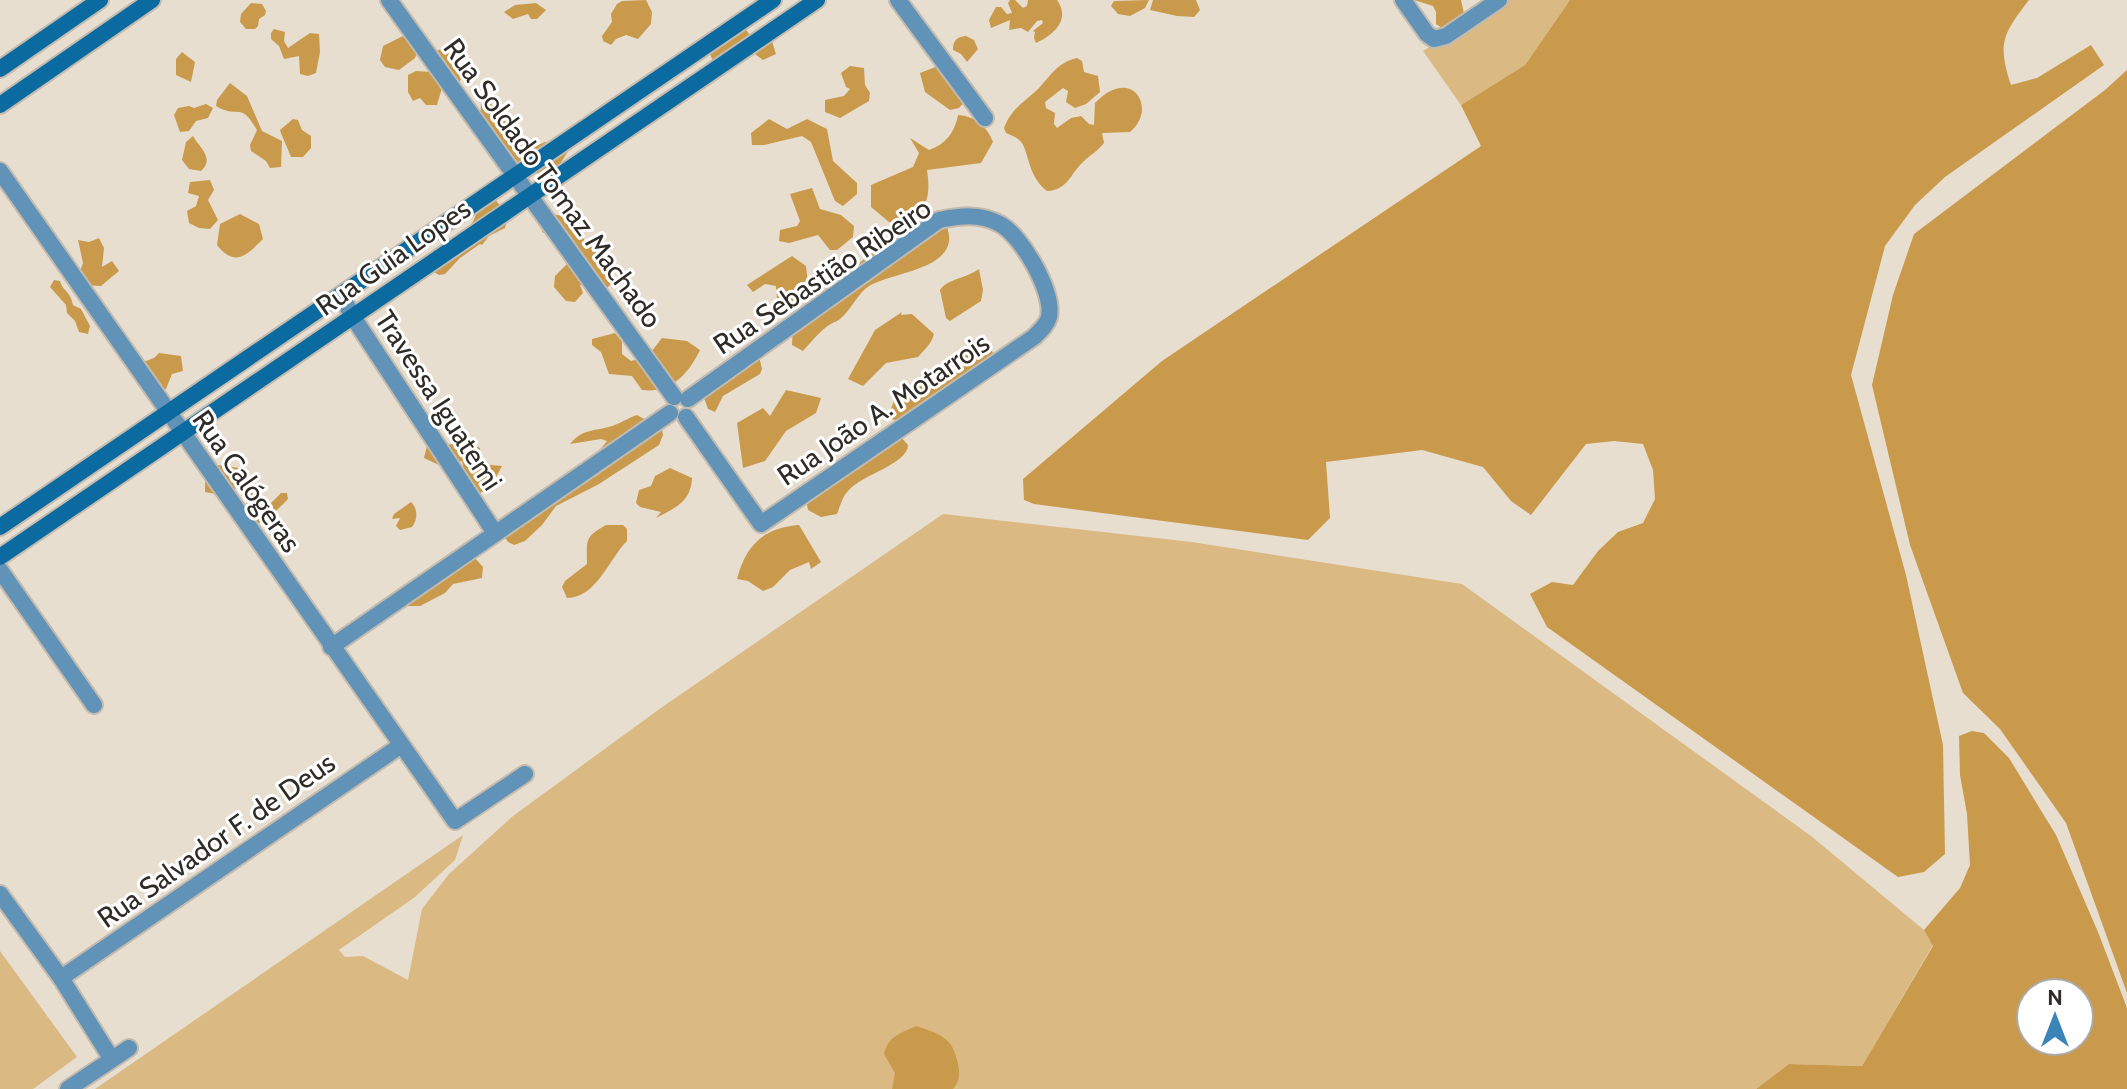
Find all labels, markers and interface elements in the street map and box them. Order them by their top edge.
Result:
street label: Rua Soldado Tomaz Machado [437,32,669,334]
street label: Rua Guia Lopes [309,191,477,323]
street label: Rua Sebastião Ribeiro [707,191,937,361]
street label: Travessa Iguatemi [368,304,510,496]
street label: Rua João A. Motarrois [771,325,995,493]
street label: Rua Calógeras [186,403,308,559]
street label: Rua Salvador F. de Deus [91,745,341,935]
north arrow [2015,977,2095,1057]
text: N [2047,984,2063,1011]

